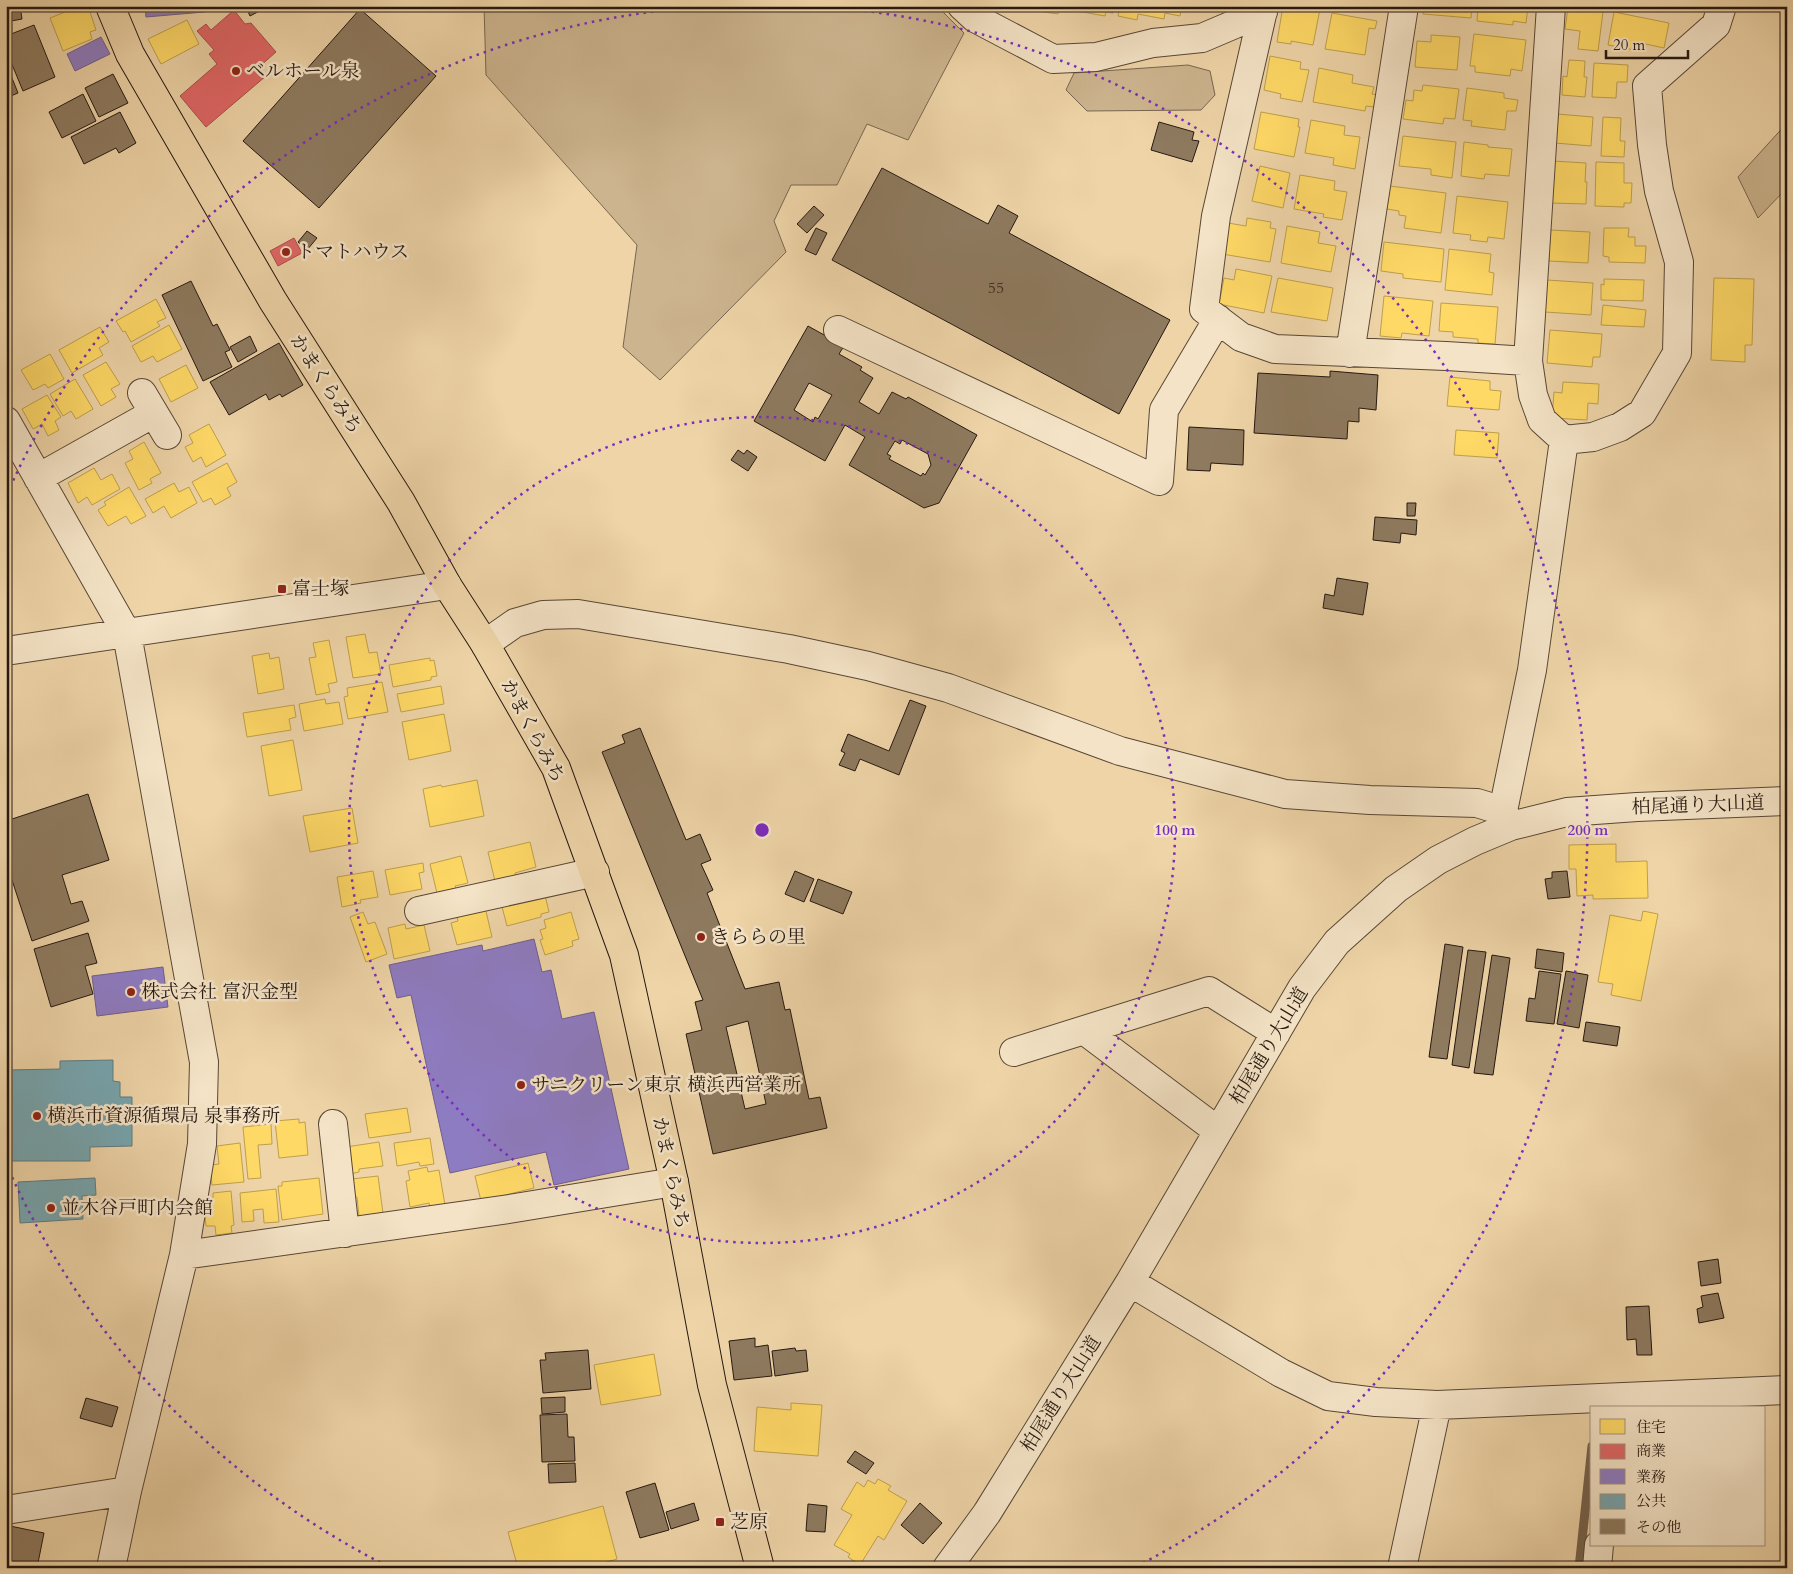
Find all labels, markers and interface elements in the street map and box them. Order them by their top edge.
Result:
scale bar [1606,28,1688,60]
text: 20 m [1613,35,1645,55]
place label: ベルホール泉 [246,58,360,84]
marker: ベルホール泉 [230,65,242,77]
place label: トマトハウス [296,239,409,265]
marker: トマトハウス [280,246,292,258]
house number: 55 [988,277,1004,299]
street label: かまくらみち [284,329,368,439]
place label: 富士塚 [292,576,349,602]
marker: 富士塚 [276,583,288,595]
street label: かまくらみち [495,675,571,787]
street label: 柏尾通り大山道 [1631,790,1765,820]
text: 100 m [1155,820,1196,840]
text: 200 m [1568,820,1609,840]
centre of rings [753,821,771,839]
place label: きららの里 [711,924,806,950]
marker: きららの里 [695,931,707,943]
place label: 株式会社 富沢金型 [141,979,298,1005]
street label: 柏尾通り大山道 [1224,982,1314,1110]
marker: 株式会社 富沢金型 [125,986,137,998]
place label: サニクリーン東京 横浜西営業所 [531,1072,801,1098]
marker: サニクリーン東京 横浜西営業所 [515,1079,527,1091]
place label: 横浜市資源循環局 泉事務所 [47,1103,280,1129]
marker: 横浜市資源循環局 泉事務所 [31,1110,43,1122]
street label: かまくらみち [646,1115,696,1231]
place label: 並木谷戸町内会館 [61,1195,213,1221]
marker: 並木谷戸町内会館 [45,1202,57,1214]
street label: 柏尾通り大山道 [1015,1331,1107,1457]
legend [1590,1406,1766,1546]
text: 住宅 [1636,1417,1666,1437]
text: 商業 [1636,1441,1666,1461]
text: 業務 [1636,1467,1666,1487]
text: 公共 [1636,1491,1666,1511]
place label: 芝原 [730,1509,768,1535]
marker: 芝原 [714,1516,726,1528]
text: その他 [1636,1517,1681,1537]

